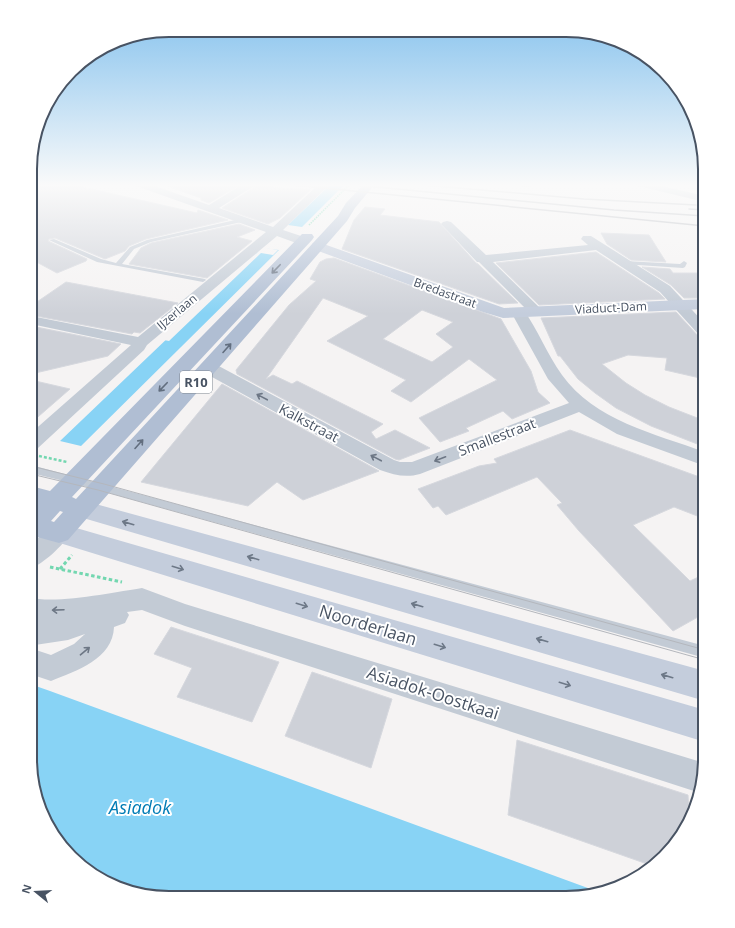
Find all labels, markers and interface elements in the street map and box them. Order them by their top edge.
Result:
one-way arrow [271,264,281,274]
street label: Bredastraat [411,273,479,312]
street label: IJzerlaan [153,290,200,333]
street label: Viaduct-Dam [575,297,647,318]
one-way arrow [222,343,231,353]
road number: R10 [180,371,212,393]
one-way arrow [158,382,168,392]
one-way arrow [256,392,268,400]
street label: Kalkstraat [276,399,342,446]
street label: Smallestraat [455,413,538,460]
one-way arrow [135,439,144,450]
one-way arrow [370,454,382,462]
one-way arrow [434,455,446,463]
one-way arrow [122,519,135,526]
one-way arrow [247,554,260,562]
one-way arrow [171,565,184,572]
street label: Noorderlaan [317,599,420,650]
one-way arrow [411,601,424,608]
one-way arrow [296,602,309,609]
one-way arrow [52,606,65,614]
one-way arrow [536,636,549,643]
one-way arrow [434,643,446,651]
one-way arrow [80,646,90,655]
street label: Asiadok-Oostkaai [364,660,502,725]
one-way arrow [661,672,674,679]
one-way arrow [558,681,571,688]
water label: Asiadok [107,795,172,819]
north arrow [16,872,56,912]
text: N [17,882,35,895]

